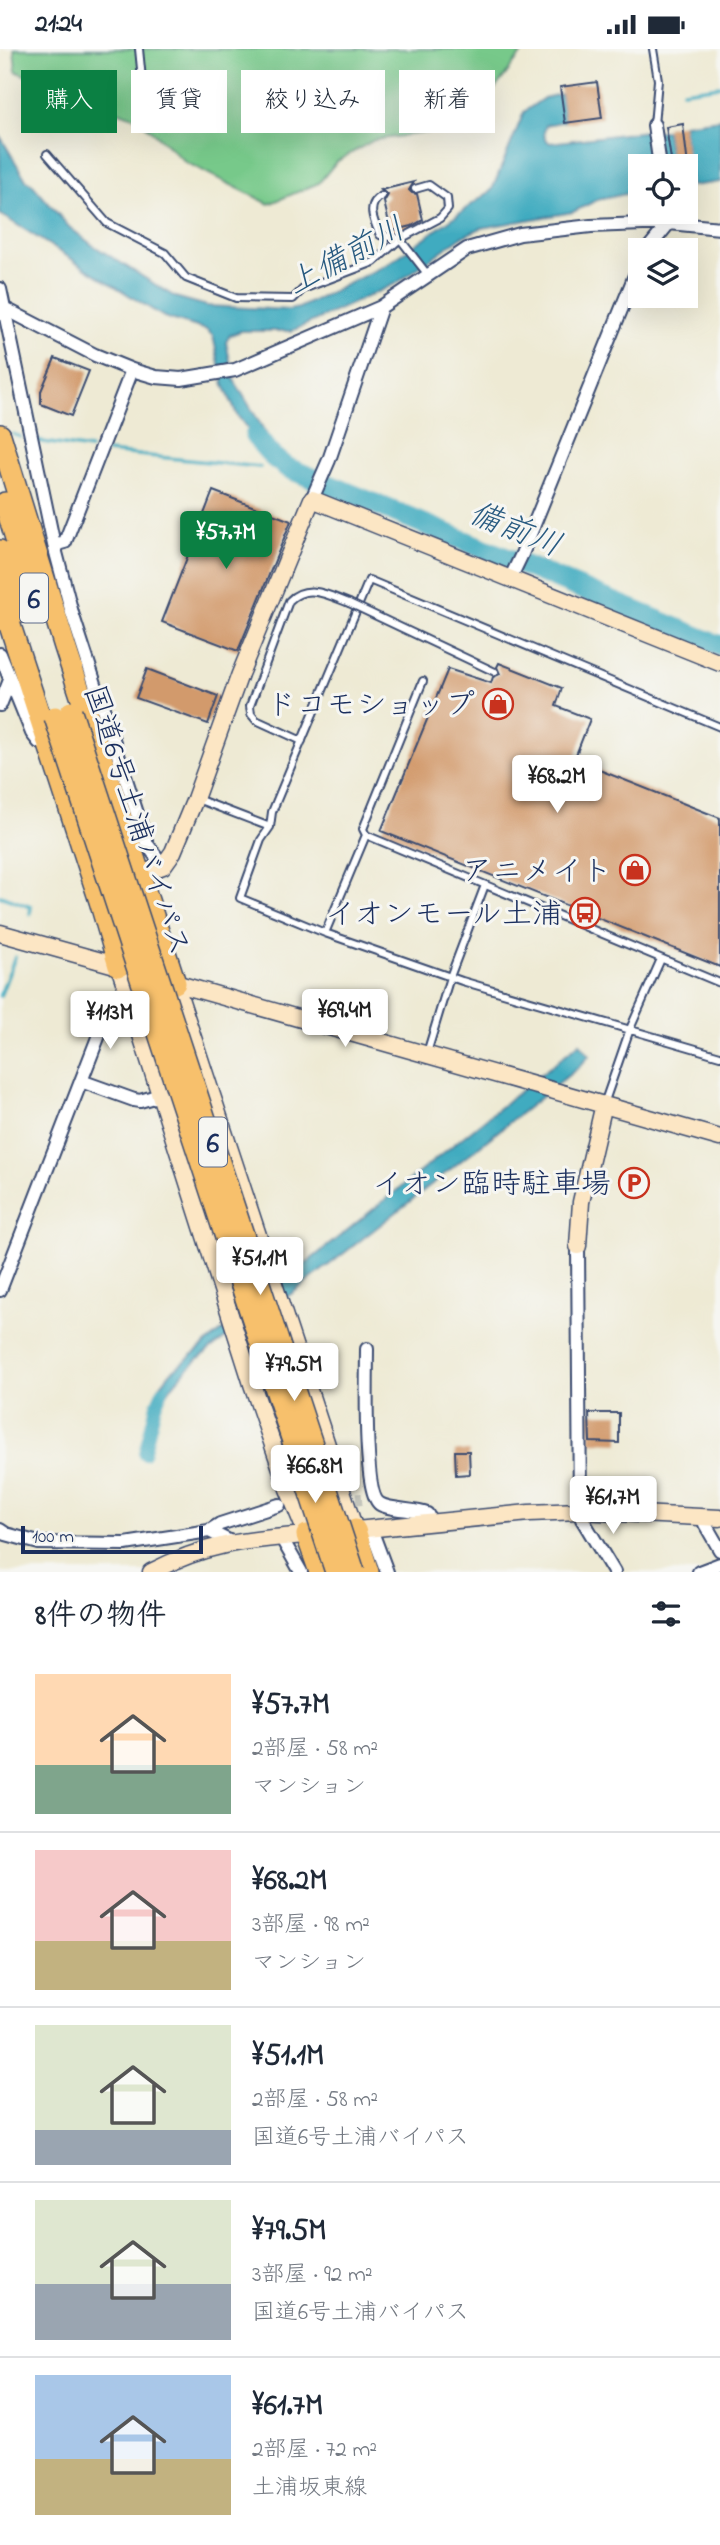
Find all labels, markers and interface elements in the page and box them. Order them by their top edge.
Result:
text: 21:24 [35,6,82,44]
chip: 購入 [21,70,117,133]
chip: 賃貸 [131,70,227,133]
chip: 絞り込み [241,70,385,133]
chip: 新着 [399,70,495,133]
map controls [628,154,698,308]
button: locate [628,154,698,224]
water label: 上備前川 [279,207,414,309]
button: layers [628,238,698,308]
water label: 備前川 [461,491,568,571]
pin: ¥57.7M [169,511,283,571]
text: ¥57.7M [196,517,256,550]
road number: 6 [20,573,48,623]
street label: 国道6号土浦バイパス [71,680,200,962]
place label: ドコモショップ [266,685,475,729]
shop icon: ドコモショップ [481,687,515,721]
pin: ¥68.2M [500,755,614,815]
text: ¥68.2M [528,761,586,794]
place label: アニメイト [462,851,612,895]
shop icon: アニメイト [618,853,652,887]
place label: イオンモール土浦 [325,894,562,938]
bus stop icon: イオンモール土浦 [568,896,602,930]
pin: ¥69.4M [288,989,402,1049]
pin: ¥113M [61,991,159,1051]
text: ¥69.4M [318,995,372,1028]
text: ¥113M [86,997,134,1030]
road number: 6 [199,1117,227,1167]
place label: イオン臨時駐車場 [372,1164,611,1208]
parking icon: イオン臨時駐車場 [617,1166,651,1200]
pin: ¥51.1M [203,1237,317,1297]
text: ¥51.1M [232,1243,288,1276]
pin: ¥79.5M [237,1343,351,1403]
text: ¥79.5M [265,1349,323,1382]
pin: ¥66.8M [258,1445,372,1505]
text: ¥66.8M [287,1451,343,1484]
pin: ¥61.7M [556,1477,670,1536]
text: ¥61.7M [586,1482,640,1515]
scale bar [21,1523,203,1555]
text: 100 m [32,1524,74,1551]
text: 8件の物件 [35,1595,166,1639]
icon: filters [647,1595,685,1633]
text: ¥57.7M [252,1684,330,1728]
icon: home [91,1702,175,1786]
text: 2部屋 · 58 m² [252,1733,378,1766]
text: マンション [252,1771,366,1804]
text: ¥68.2M [252,1860,327,1904]
icon: home [91,1878,175,1962]
text: 3部屋 · 98 m² [252,1909,370,1942]
text: マンション [252,1947,366,1980]
text: ¥51.1M [252,2035,324,2079]
icon: home [91,2053,175,2137]
text: 2部屋 · 58 m² [252,2084,378,2117]
text: 国道6号土浦バイパス [252,2122,469,2155]
text: ¥79.5M [252,2210,327,2254]
icon: home [91,2228,175,2312]
text: 3部屋 · 92 m² [252,2259,373,2292]
text: 国道6号土浦バイパス [252,2297,469,2330]
text: ¥61.7M [252,2385,323,2429]
icon: home [91,2403,175,2487]
text: 2部屋 · 72 m² [252,2434,377,2467]
text: 土浦坂東線 [252,2472,367,2505]

